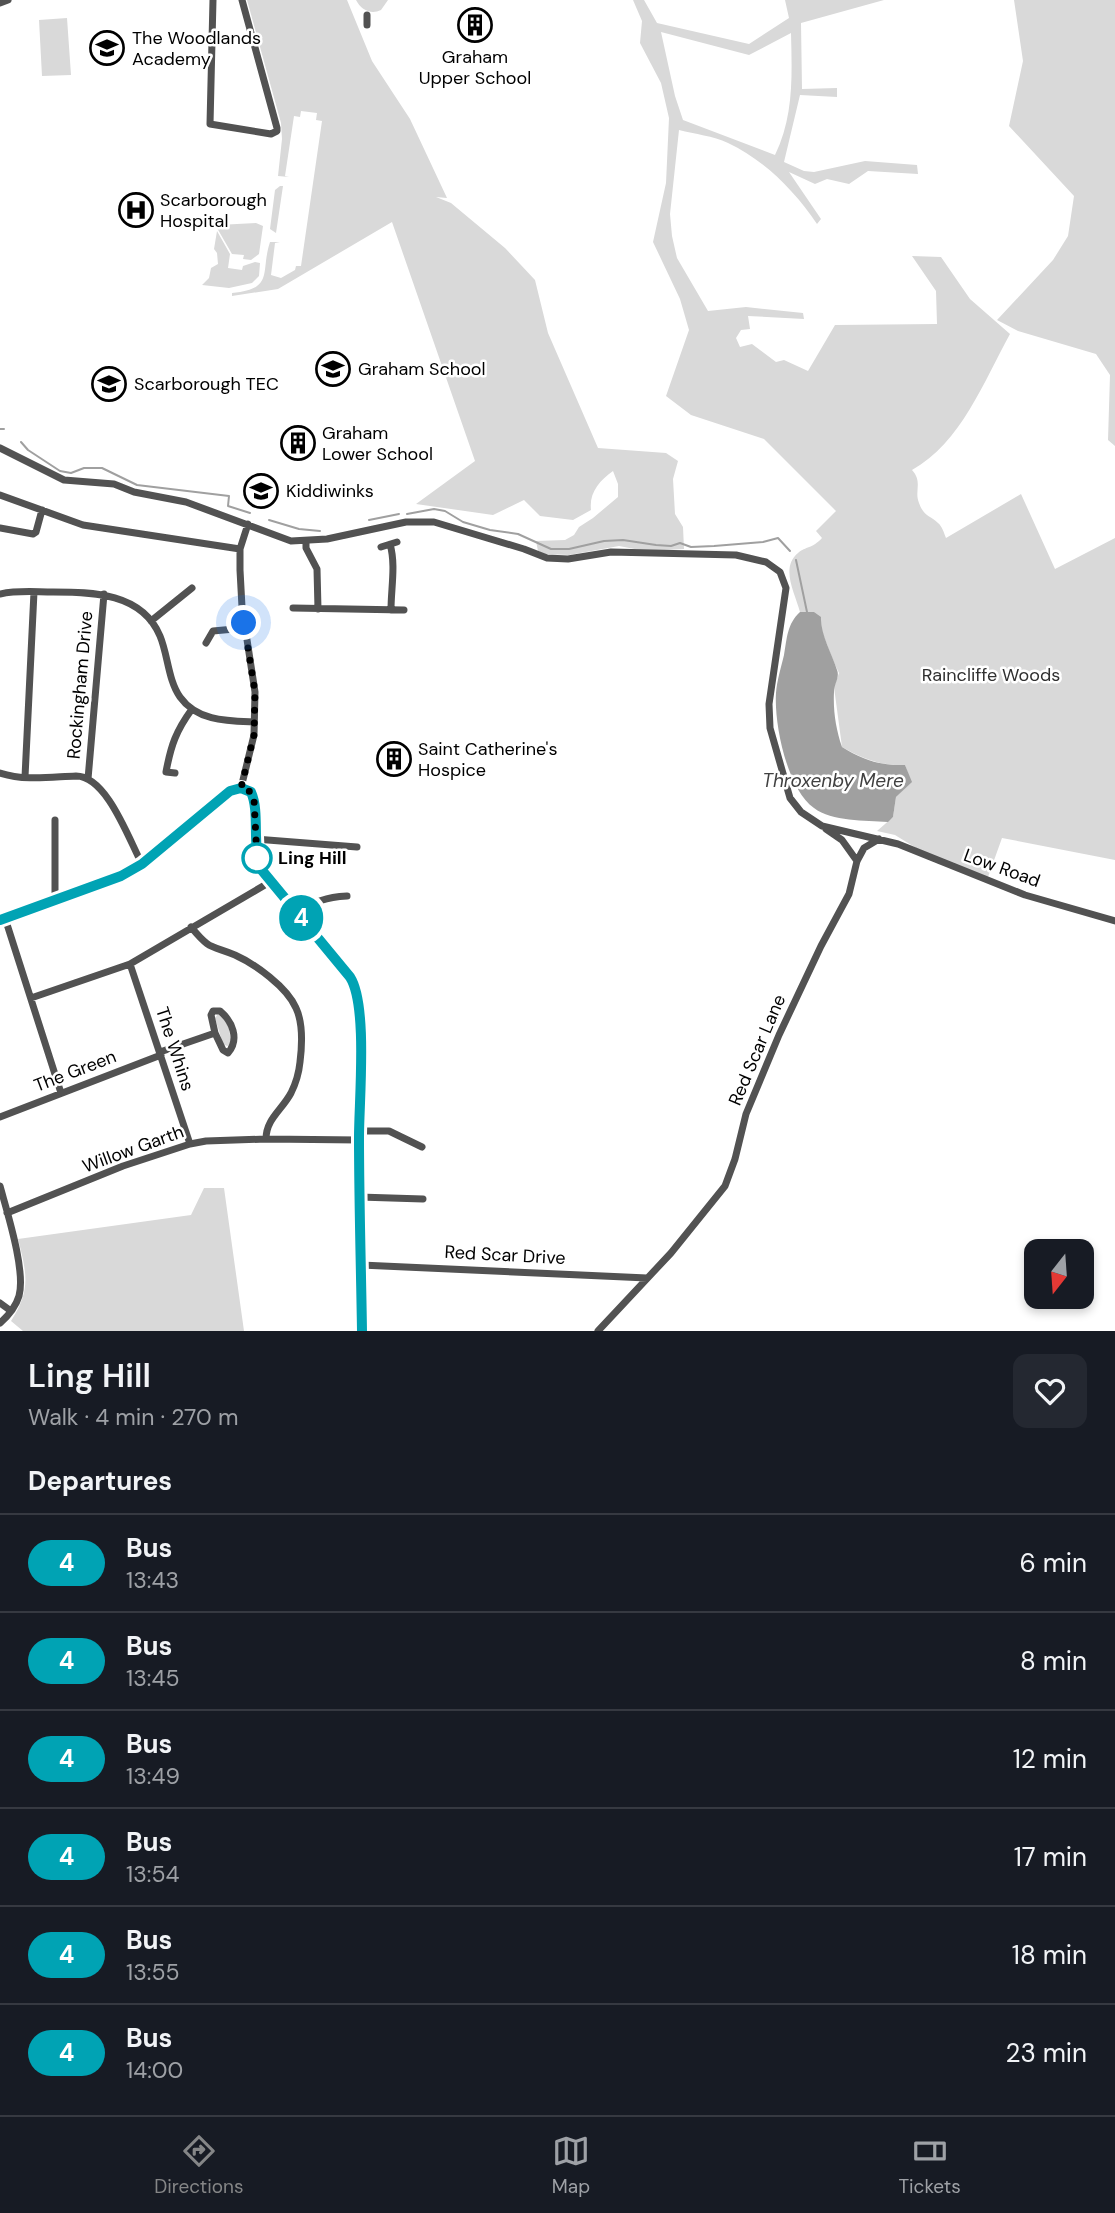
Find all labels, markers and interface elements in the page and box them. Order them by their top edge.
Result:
building icon: Graham Upper School [456,6,494,44]
place label: The Woodlands Academy [132,26,261,71]
school or university icon: The Woodlands Academy [88,29,126,67]
place label: Graham Upper School [419,45,531,90]
place label: Scarborough Hospital [160,188,267,233]
hospital icon: Scarborough Hospital [117,191,155,229]
school or university icon: Graham School [314,350,352,388]
place label: Graham School [358,357,486,381]
school or university icon: Scarborough TEC [90,365,128,403]
place label: Scarborough TEC [134,372,279,396]
place label: Graham Lower School [322,421,433,466]
building icon: Graham Lower School [279,424,317,462]
school or university icon: Kiddiwinks [242,472,280,510]
place label: Kiddiwinks [286,479,374,503]
your location [226,605,261,640]
street label: Rockingham Drive [62,610,98,760]
park label: Raincliffe Woods [922,663,1060,687]
place label: Saint Catherine's Hospice [418,737,557,782]
building icon: Saint Catherine's Hospice [375,740,413,778]
water label: Throxenby Mere [762,768,904,793]
marker: Ling Hill [242,843,272,873]
street label: Low Road [960,843,1044,893]
place label: Ling Hill [278,846,346,870]
line badge: 4 [278,895,324,941]
text: 4 [293,902,309,933]
street label: Red Scar Lane [723,991,791,1109]
street label: The Whins [150,1004,200,1094]
street label: The Green [30,1044,120,1098]
street label: Willow Garth [79,1120,187,1178]
north arrow [1024,1239,1094,1309]
map controls [1024,1239,1094,1309]
street label: Red Scar Drive [444,1240,566,1270]
text: Ling Hill [28,1354,151,1397]
button: heart [1013,1354,1087,1428]
text: Walk · 4 min · 270 m [28,1402,238,1432]
text: Departures [28,1464,172,1498]
text: Bus [126,1531,172,1565]
text: 6 min [1019,1546,1087,1580]
text: 4 [59,1547,74,1578]
text: 13:43 [126,1565,179,1595]
text: Bus [126,1629,172,1663]
text: 8 min [1020,1644,1087,1678]
text: 4 [59,1645,74,1676]
text: 13:45 [126,1663,179,1693]
text: Bus [126,1727,172,1761]
text: 12 min [1013,1742,1087,1776]
text: 4 [59,1743,74,1774]
text: 13:49 [126,1761,180,1791]
text: Bus [126,1825,172,1859]
text: 17 min [1014,1840,1087,1874]
text: 4 [59,1841,74,1872]
text: 13:54 [126,1859,179,1889]
text: Bus [126,1923,172,1957]
text: 18 min [1012,1938,1087,1972]
text: 4 [59,1939,74,1970]
text: 13:55 [126,1957,179,1987]
text: Bus [126,2021,172,2055]
text: 23 min [1005,2036,1087,2070]
text: 4 [59,2037,74,2068]
text: 14:00 [126,2055,183,2085]
tab: Directions [154,2132,244,2199]
tab: Map [552,2132,590,2199]
tab: Tickets [898,2132,961,2199]

